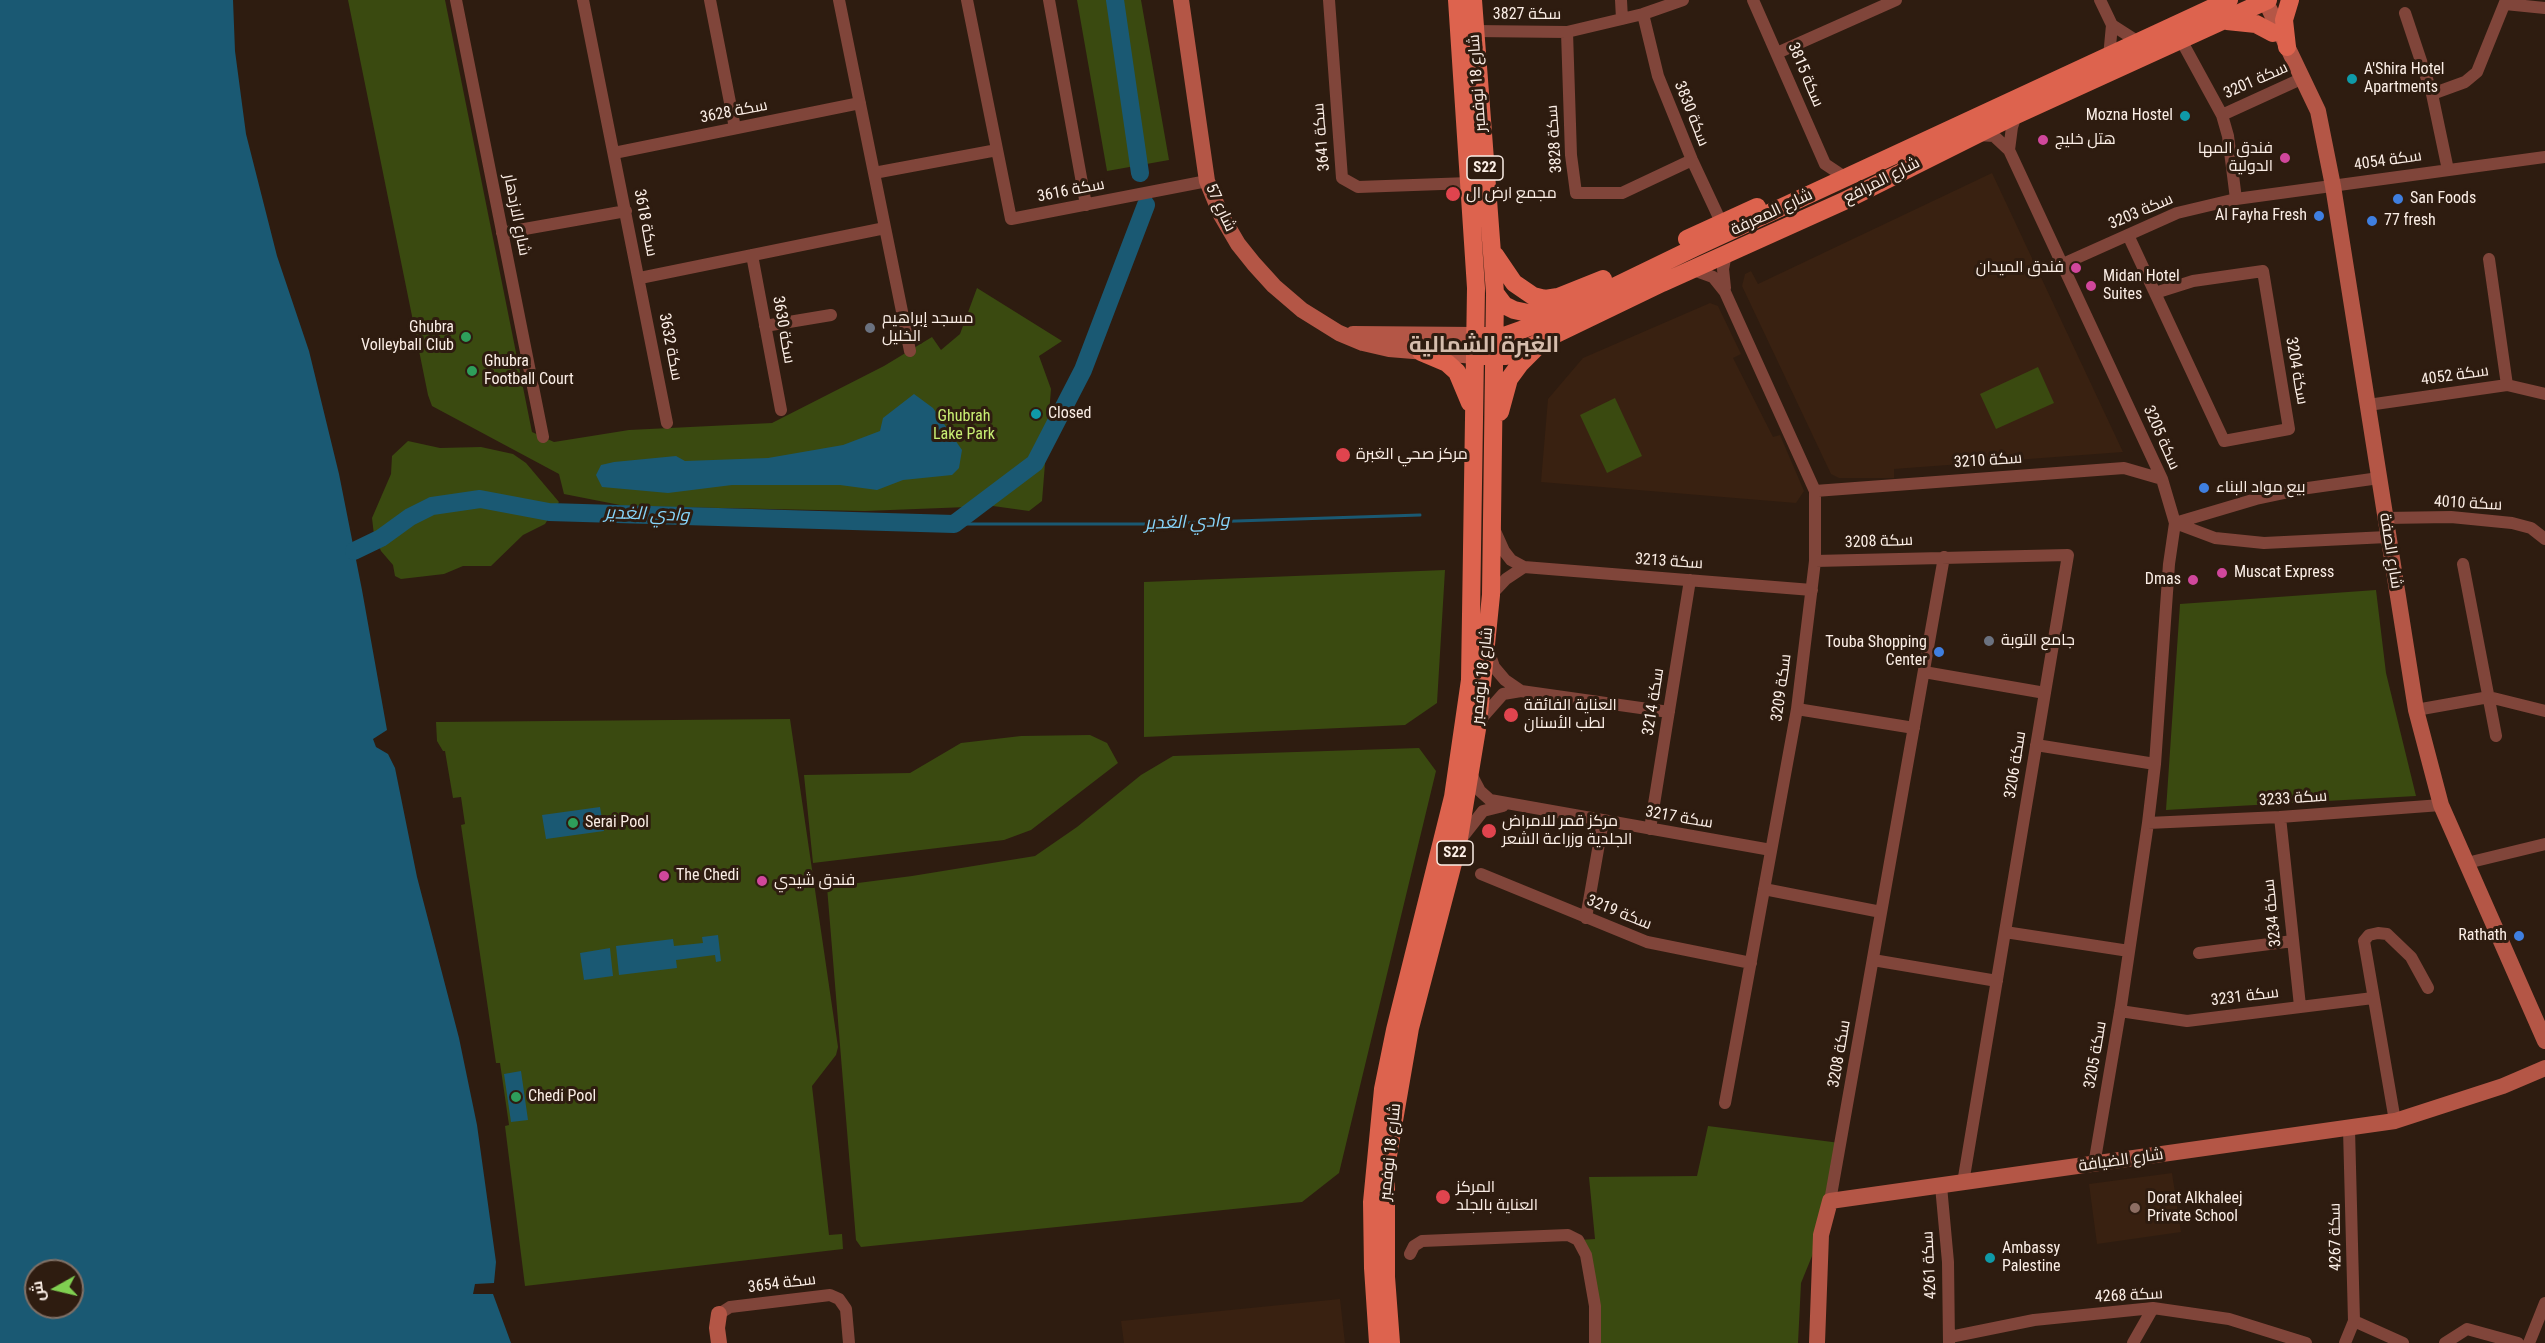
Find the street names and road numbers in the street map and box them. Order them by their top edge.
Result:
street label: سكة 3827 [1493,5,1561,25]
street label: شارع 18 نوفمبر [1465,34,1491,132]
street label: سكة 3815 [1783,40,1827,110]
street label: سكة 3201 [2221,58,2291,104]
street label: سكة 3830 [1669,79,1713,149]
street label: سكة 3628 [699,96,769,128]
street label: سكة 3641 [1309,102,1335,172]
street label: سكة 3828 [1543,104,1567,174]
street label: سكة 4054 [2353,147,2423,175]
street label: شارع المرافع [1841,154,1923,208]
road number: S22 [1467,156,1503,180]
street label: شارع الازدهار [499,172,533,258]
street label: سكة 3616 [1036,175,1106,207]
street label: شارع 57 [1201,181,1239,235]
street label: شارع المعرفة [1728,186,1816,240]
street label: سكة 3618 [629,188,661,258]
street label: سكة 3203 [2106,190,2176,234]
street label: سكة 3630 [768,295,798,365]
street label: سكة 3632 [654,312,686,382]
street label: سكة 3204 [2281,336,2311,406]
street label: سكة 4052 [2420,362,2490,390]
street label: سكة 3205 [2138,403,2184,473]
street label: سكة 3210 [1953,449,2023,473]
street label: سكة 4010 [2433,493,2503,515]
street label: شارع الصفة [2375,512,2405,590]
street label: سكة 3208 [1845,531,1913,553]
street label: سكة 3213 [1634,550,1704,574]
street label: شارع 18 نوفمبر [1468,626,1498,726]
street label: سكة 3209 [1768,653,1796,723]
street label: سكة 3214 [1639,667,1669,737]
street label: سكة 3206 [2001,730,2031,800]
street label: سكة 3233 [2258,787,2328,811]
street label: سكة 3217 [1644,803,1714,833]
road number: S22 [1437,841,1473,865]
street label: سكة 3234 [2260,878,2286,948]
street label: سكة 3219 [1584,891,1654,935]
street label: سكة 3231 [2210,983,2280,1011]
street label: سكة 3208 [1825,1019,1855,1089]
street label: سكة 3205 [2081,1020,2111,1090]
street label: شارع 18 نوفمبر [1376,1102,1406,1202]
street label: شارع الضيافة [2077,1146,2165,1176]
street label: سكة 4267 [2326,1203,2346,1271]
street label: سكة 4261 [1919,1230,1941,1300]
street label: سكة 3654 [747,1270,817,1298]
street label: سكة 4268 [2094,1285,2164,1307]

